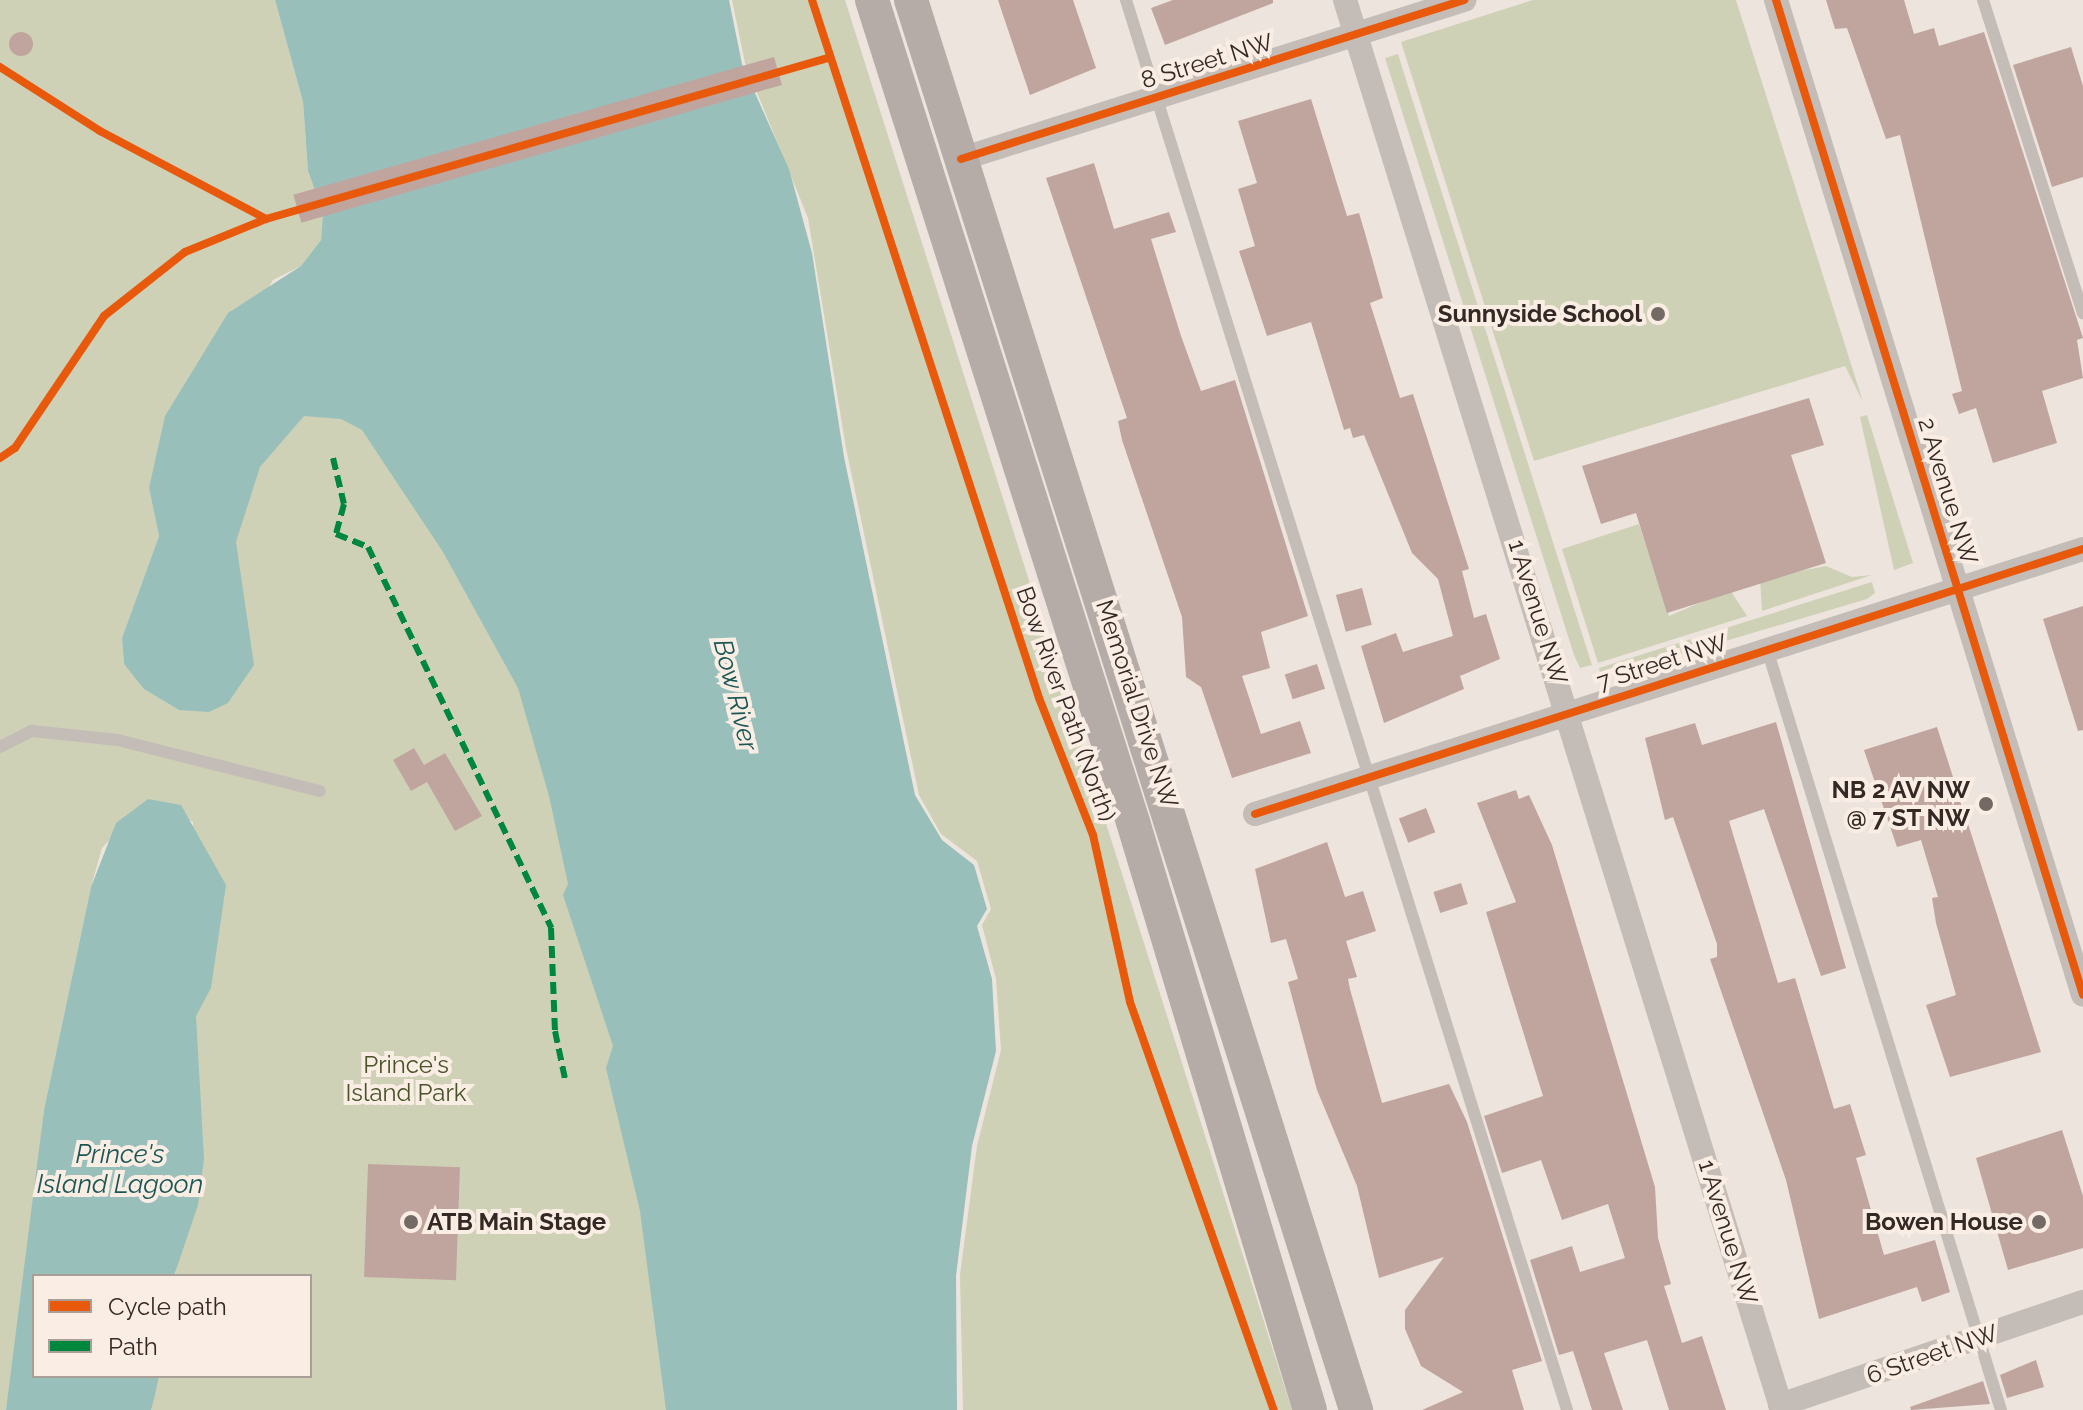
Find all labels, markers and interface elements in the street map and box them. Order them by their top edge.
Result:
street label: 8 Street NW [1137,27,1277,95]
place label: Sunnyside School [1438,300,1642,328]
marker: Sunnyside School [1649,305,1667,323]
street label: 2 Avenue NW [1912,414,1984,568]
street label: 1 Avenue NW [1502,536,1574,688]
street label: Bow River Path (North) [1010,582,1122,826]
street label: Memorial Drive NW [1090,596,1184,812]
street label: 7 Street NW [1593,627,1731,697]
water label: Bow River [706,636,764,754]
place label: NB 2 AV NW @ 7 ST NW [1830,776,1970,832]
marker: NB 2 AV NW @ 7 ST NW [1977,795,1995,813]
park label: Prince's Island Park [345,1051,467,1107]
water label: Prince's Island Lagoon [37,1139,203,1200]
street label: 1 Avenue NW [1692,1156,1764,1308]
place label: ATB Main Stage [427,1208,606,1236]
place label: Bowen House [1865,1208,2023,1236]
marker: ATB Main Stage [402,1213,420,1231]
marker: Bowen House [2030,1213,2048,1231]
legend [32,1274,312,1378]
text: Cycle path [108,1292,227,1321]
street label: 6 Street NW [1863,1318,2001,1390]
text: Path [108,1332,158,1361]

